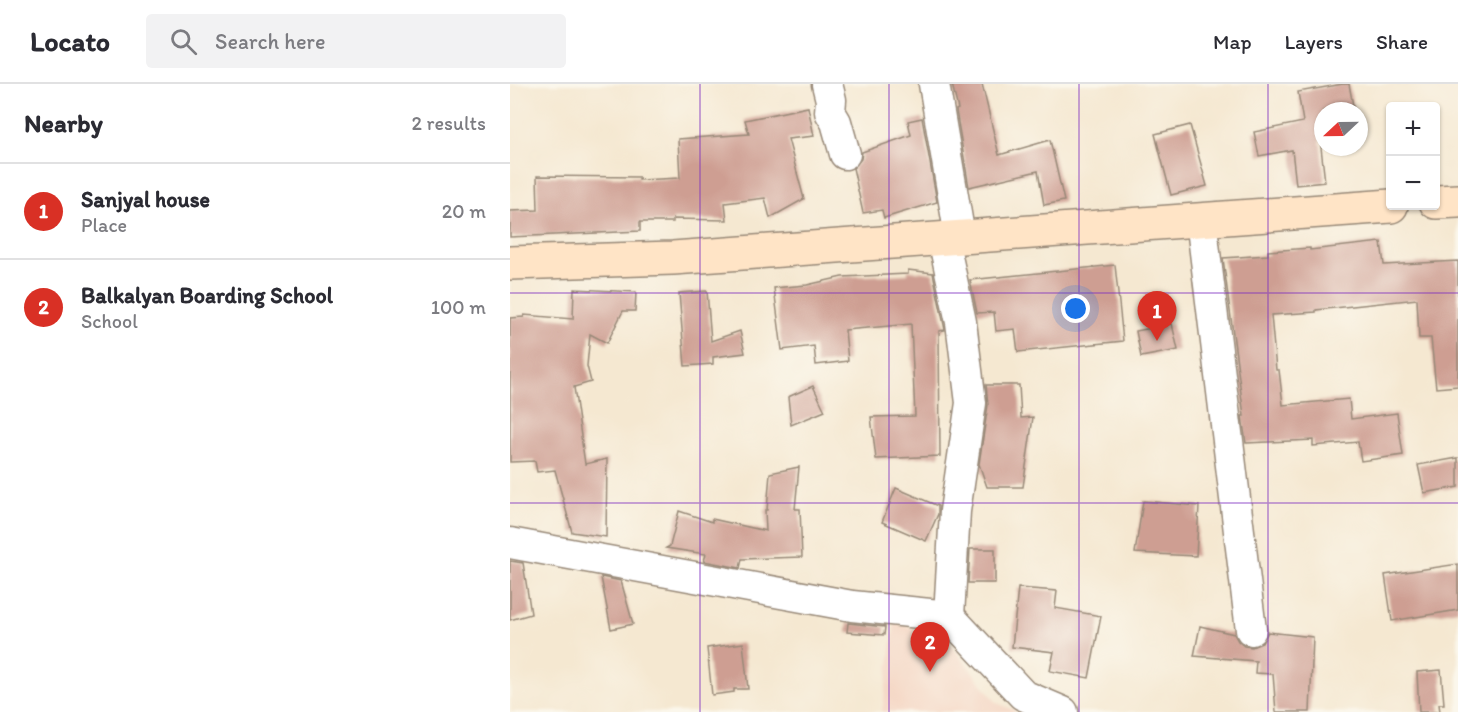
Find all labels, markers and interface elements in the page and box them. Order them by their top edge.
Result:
search box [146,14,566,68]
text: Locato [30,24,110,58]
icon: search [167,25,200,58]
text: Search here [215,28,325,55]
text: Map [1213,29,1252,54]
text: Layers [1285,29,1343,54]
text: Share [1376,29,1428,54]
north arrow [1314,102,1368,156]
map controls [1386,102,1440,210]
button: + [1386,102,1440,156]
text: Nearby [24,107,103,139]
text: 2 results [412,111,486,135]
button: − [1386,156,1440,210]
text: Sanjyal house [81,186,210,213]
text: 1 [39,199,48,223]
text: 20 m [442,199,486,223]
text: Place [81,213,127,237]
text: Balkalyan Boarding School [81,282,333,309]
pin: 1 [1138,292,1176,341]
your location [1061,294,1090,323]
text: 2 [38,295,49,319]
text: 100 m [431,295,486,319]
text: School [81,309,138,333]
pin: 2 [910,622,950,672]

